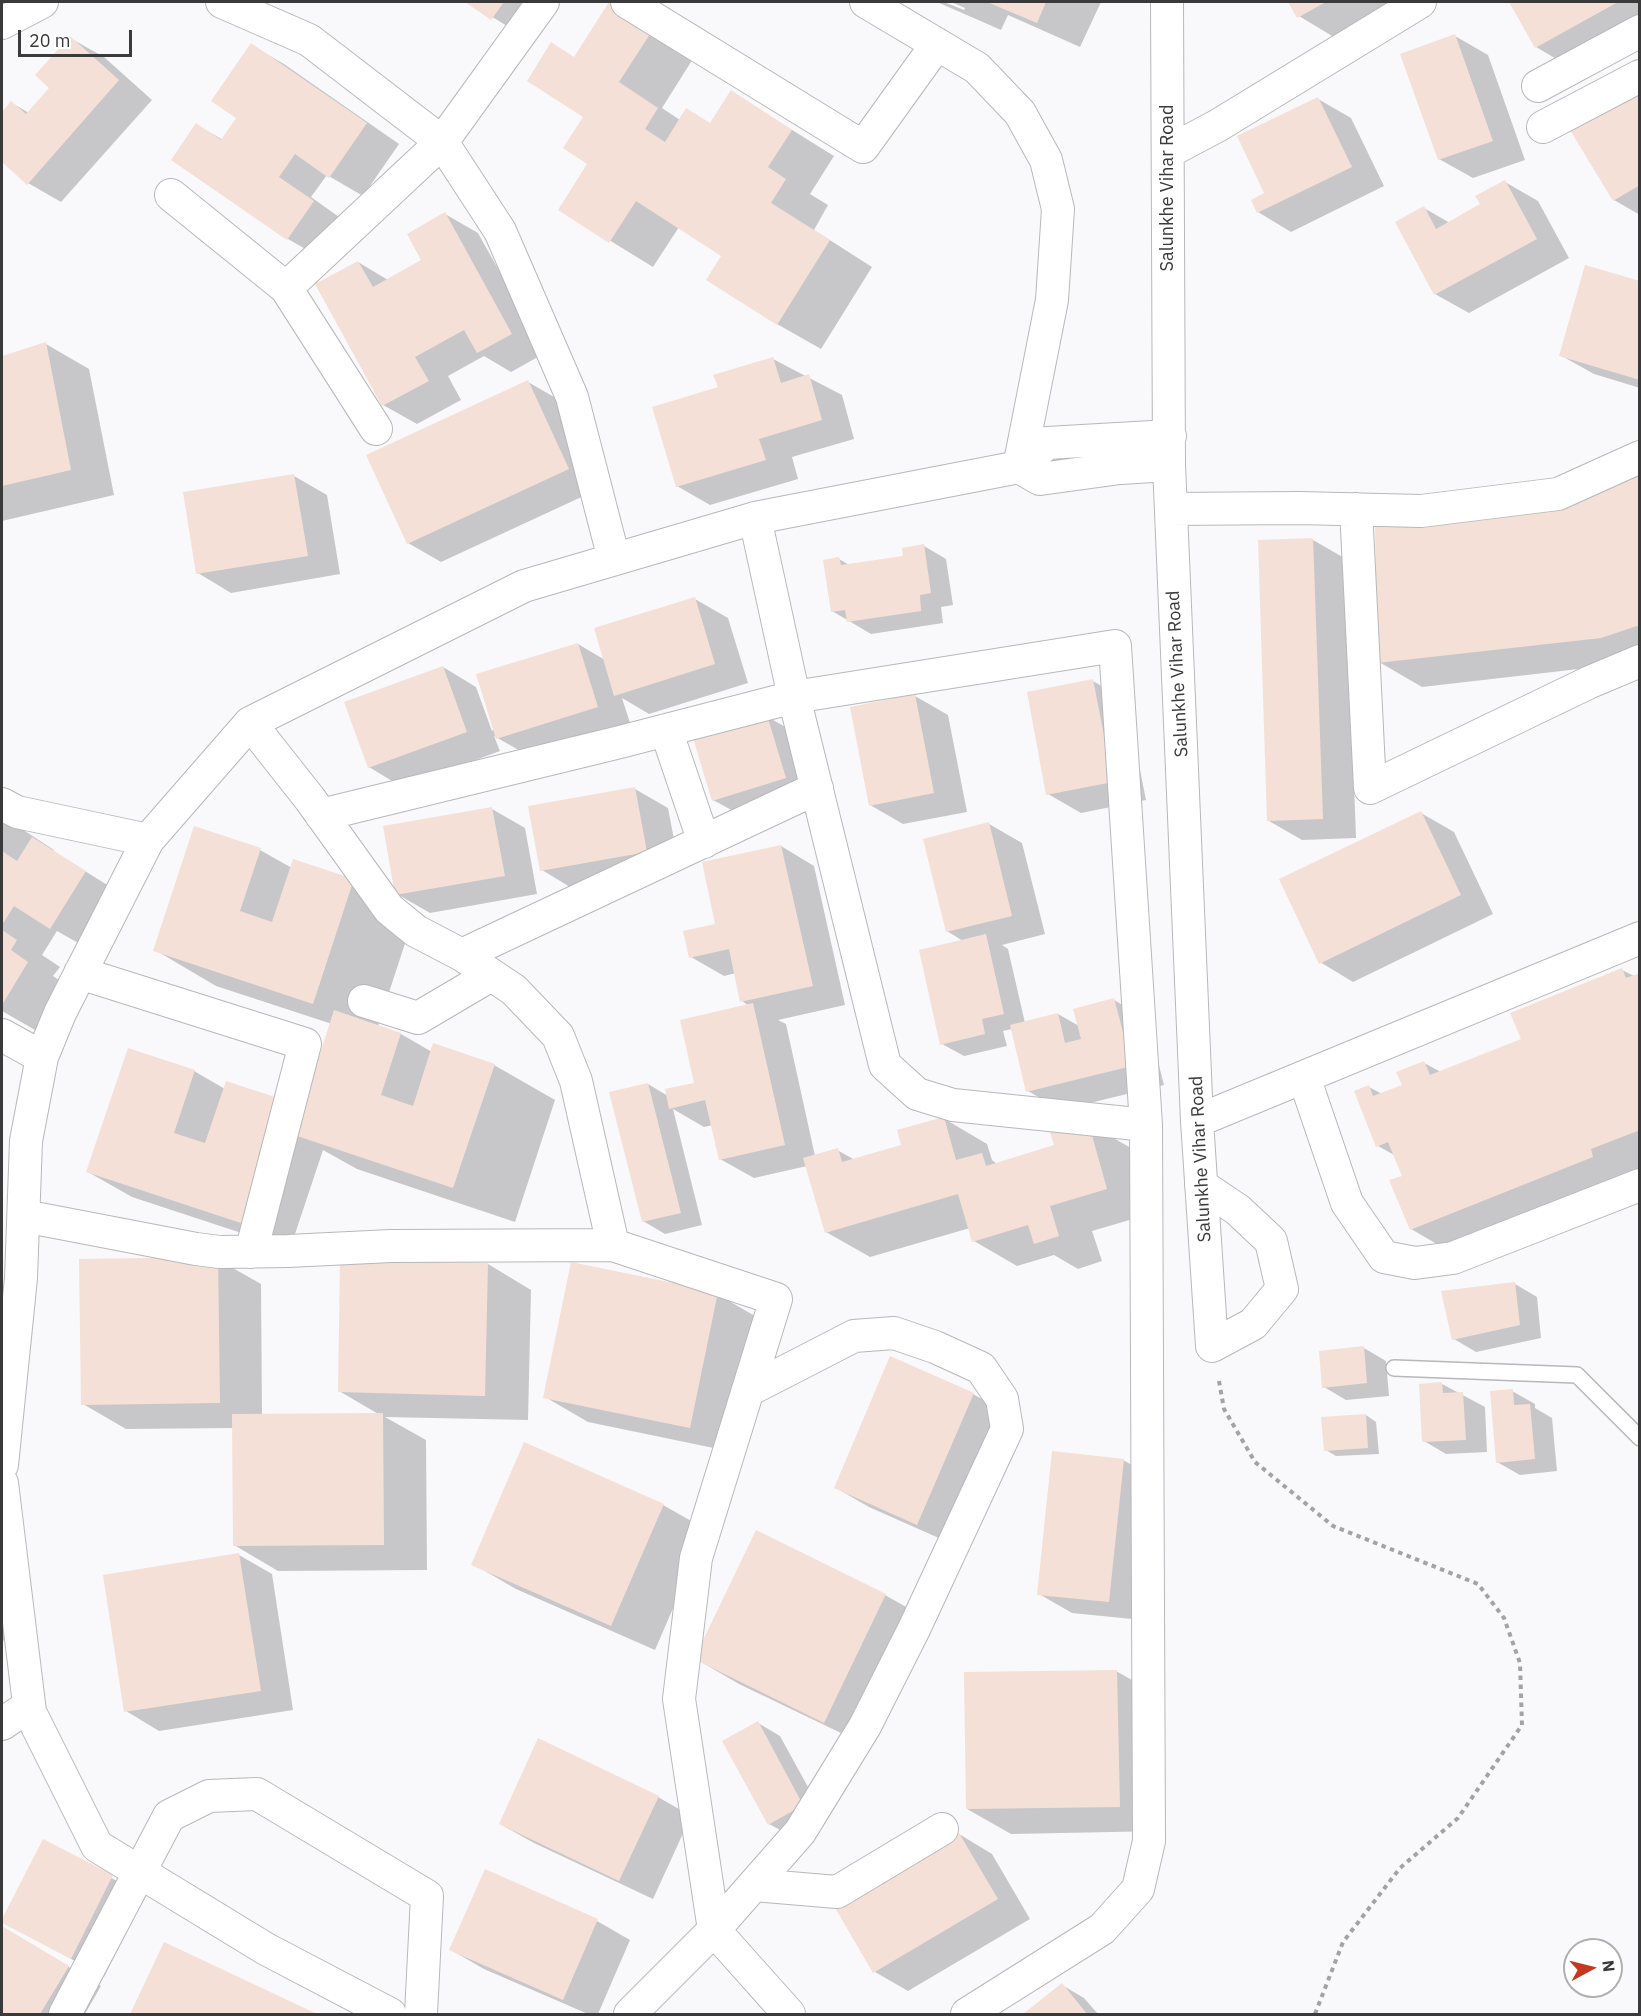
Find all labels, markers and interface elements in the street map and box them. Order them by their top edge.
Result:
scale bar [21,18,135,56]
text: 20 m [29,29,71,52]
street label: Salunkhe Vihar Road [1157,105,1179,271]
street label: Salunkhe Vihar Road [1163,590,1193,758]
street label: Salunkhe Vihar Road [1186,1075,1216,1243]
north arrow [1563,1938,1623,1998]
text: N [1598,1959,1620,1973]

